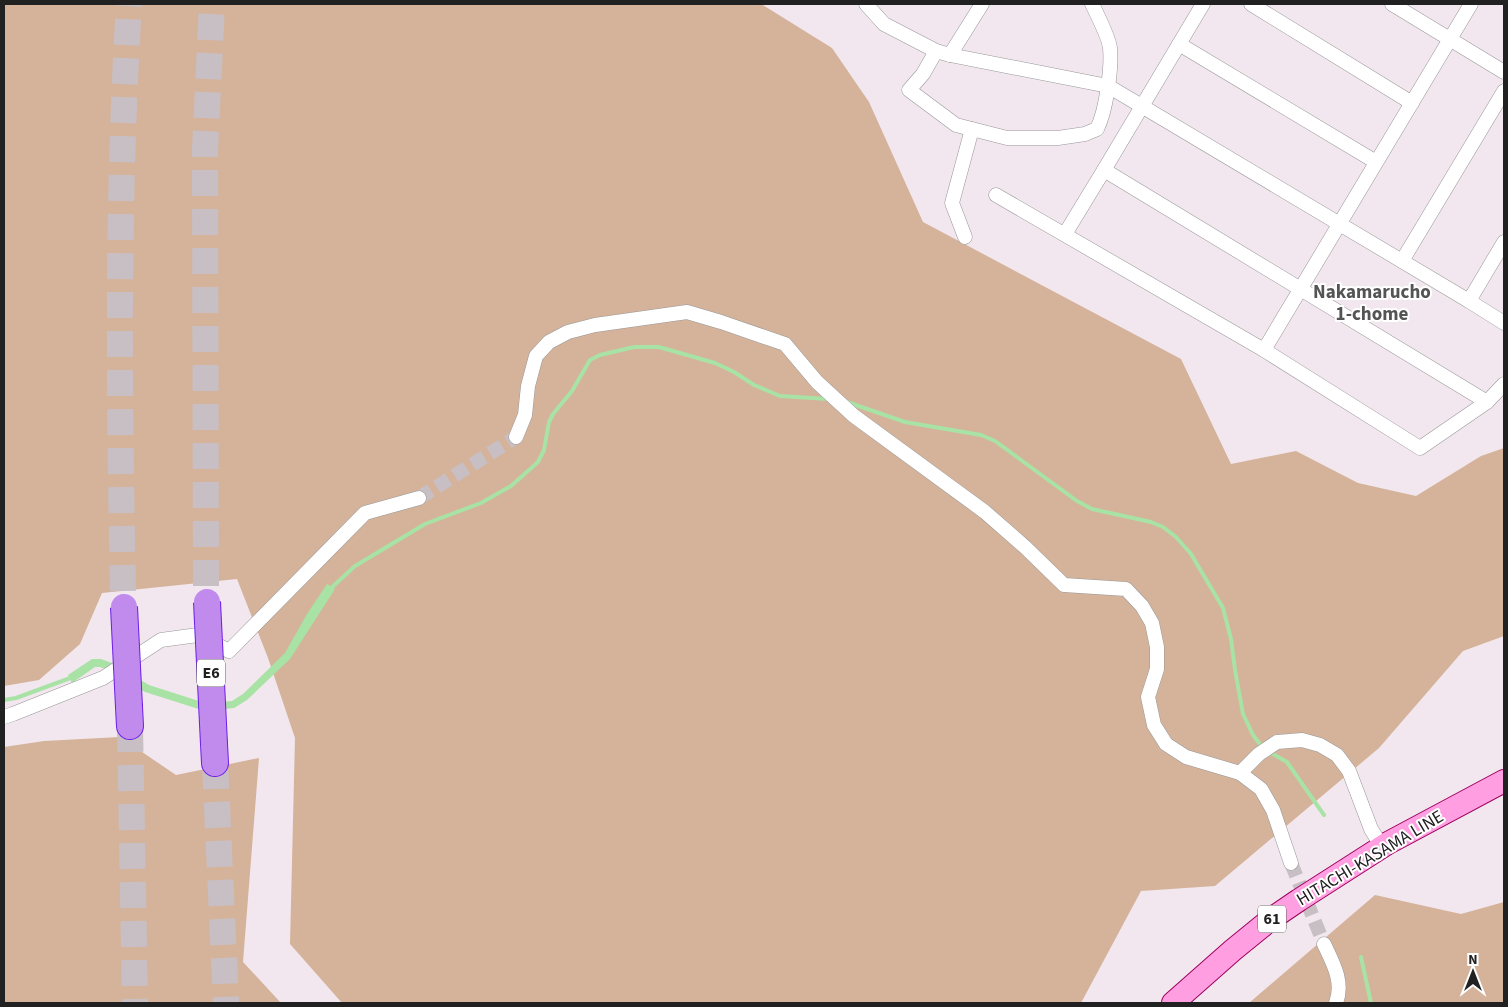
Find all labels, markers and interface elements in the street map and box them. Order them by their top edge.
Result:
district label: Nakamarucho 1-chome [1313,279,1431,328]
road number: E6 [197,660,225,686]
street label: HITACHI-KASAMA LINE [1292,804,1448,912]
road number: 61 [1258,906,1286,932]
north arrow [1448,947,1498,997]
text: N [1468,950,1478,970]

